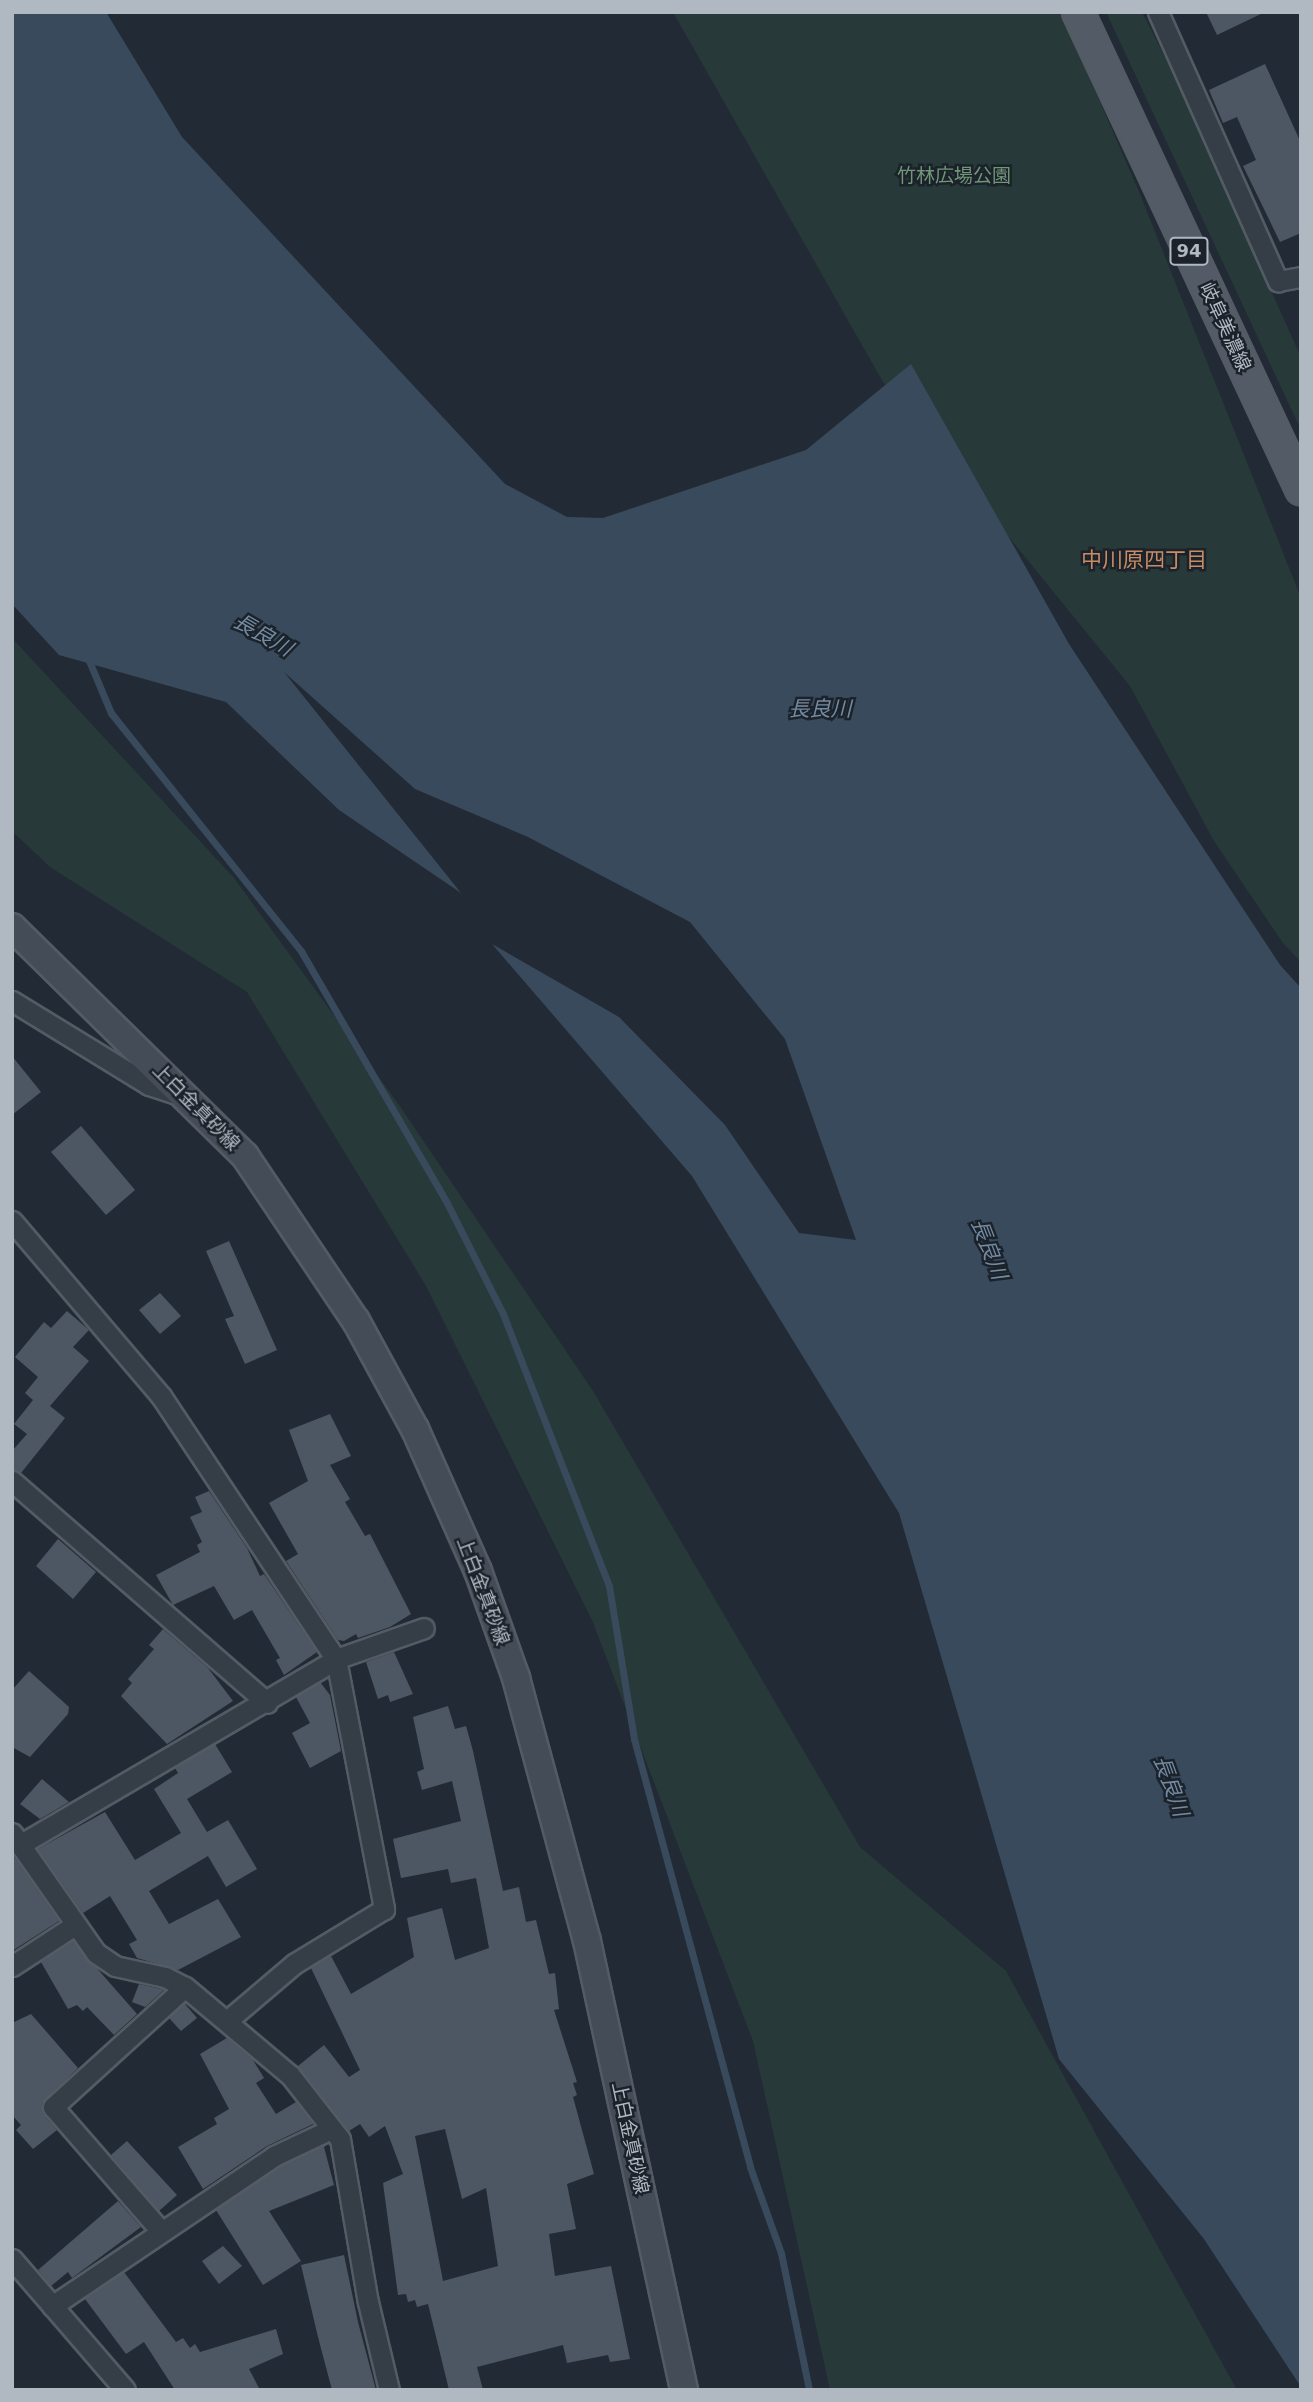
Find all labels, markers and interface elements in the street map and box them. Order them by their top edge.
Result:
park label: 竹林広場公園 [897,165,1011,187]
road number: 94 [1168,236,1210,265]
street label: 岐阜美濃線 [1195,279,1255,375]
district label: 中川原四丁目 [1081,547,1207,573]
water label: 長良川 [229,608,297,662]
water label: 長良川 [789,696,851,722]
street label: 上白金真砂線 [148,1059,244,1155]
water label: 長良川 [966,1215,1012,1283]
street label: 上白金真砂線 [452,1534,514,1648]
water label: 長良川 [1148,1752,1194,1820]
street label: 上白金真砂線 [607,2080,653,2196]

